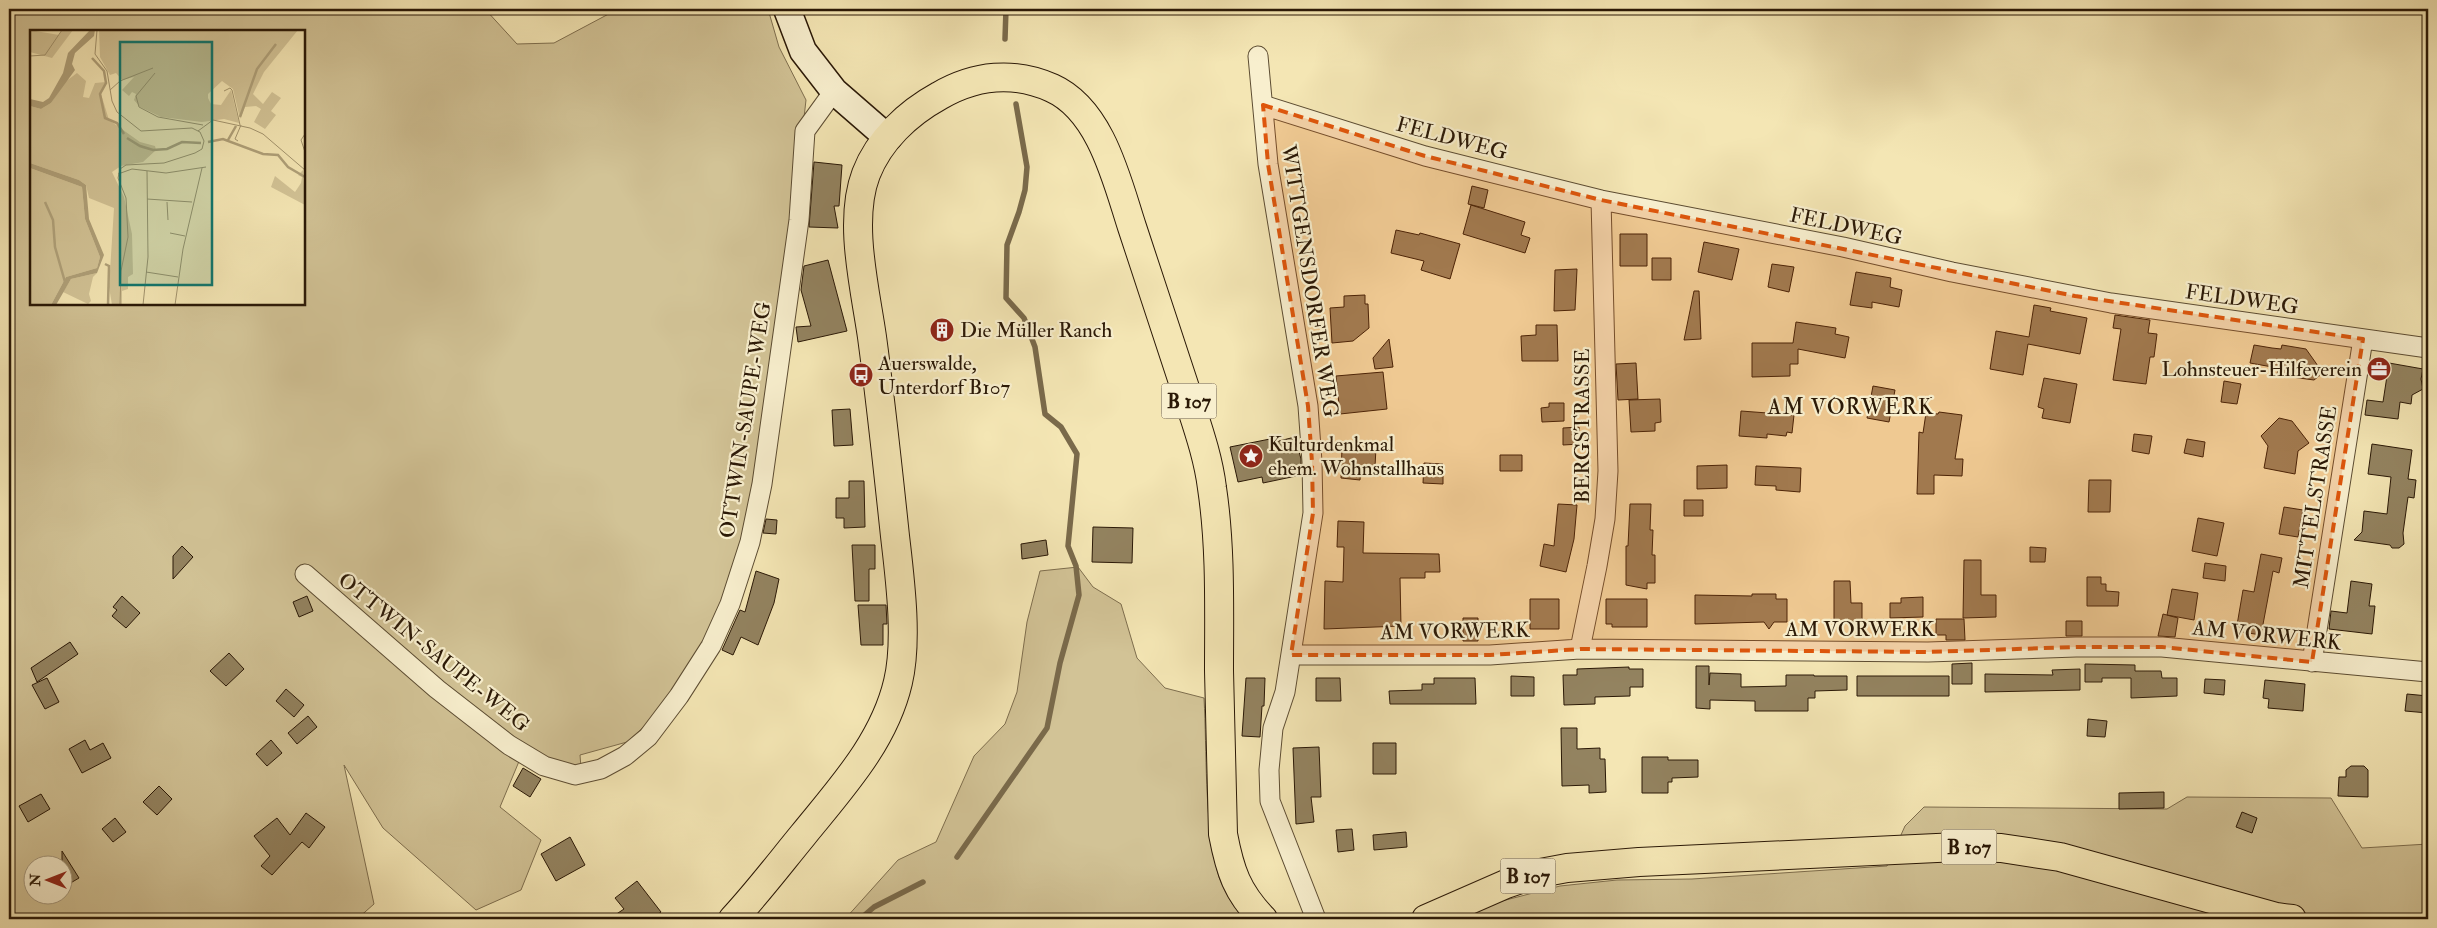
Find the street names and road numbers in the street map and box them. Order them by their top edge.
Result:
street label: FELDWEG [1393,111,1511,166]
street label: WITTGENSDORFER WEG [1274,142,1344,419]
street label: FELDWEG [1787,201,1905,252]
street label: FELDWEG [2183,278,2300,321]
street label: OTTWIN-SAUPE-WEG [713,300,778,540]
street label: BERGSTRASSE [1569,348,1596,504]
road number: B 107 [1162,384,1216,418]
street label: MITTELSTRASSE [2288,404,2343,590]
street label: OTTWIN-SAUPE-WEG [332,567,535,738]
street label: AM VORWERK [2190,614,2343,657]
street label: AM VORWERK [1784,616,1935,643]
street label: AM VORWERK [1379,617,1530,646]
road number: B 107 [1942,830,1996,864]
road number: B 107 [1500,858,1556,894]

